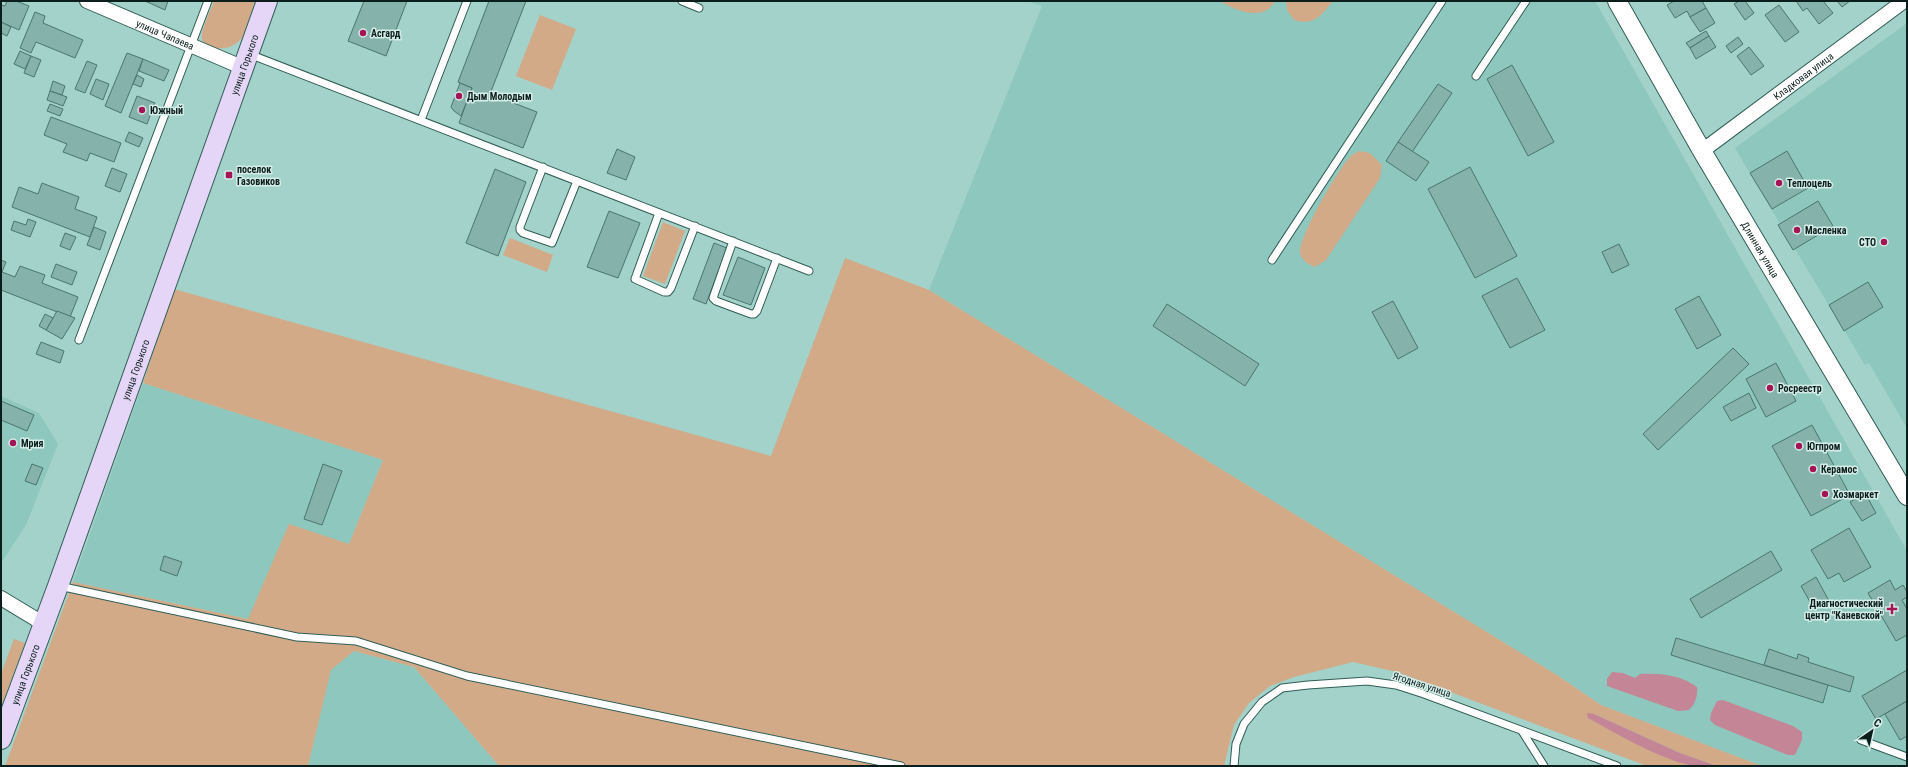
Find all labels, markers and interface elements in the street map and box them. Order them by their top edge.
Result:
street label: улица Чапаева [134,18,196,52]
marker: Асгард [358,28,368,38]
place label: Асгард [371,28,401,39]
street label: улица Горького [229,33,261,97]
street label: Кладковая улица [1771,50,1836,102]
marker: Дым Молодым [454,91,464,101]
place label: Дым Молодым [467,91,532,102]
marker: Южный [137,105,147,115]
place label: Южный [150,105,183,116]
place label: поселок Газовиков [237,164,280,187]
marker: поселок Газовиков [224,170,234,180]
marker: Теплоцель [1774,178,1784,188]
place label: Теплоцель [1787,178,1832,189]
street label: Длинная улица [1739,220,1781,280]
marker: Масленка [1792,225,1802,235]
place label: Масленка [1805,225,1847,236]
place label: СТО [1859,237,1876,248]
marker: СТО [1879,237,1889,247]
street label: улица Горького [120,338,152,402]
marker: Росреестр [1765,383,1775,393]
place label: Росреестр [1778,383,1822,394]
marker: Мрия [8,438,18,448]
place label: Мрия [21,438,44,449]
marker: Югпром [1794,441,1804,451]
place label: Югпром [1807,441,1840,452]
marker: Керамос [1808,464,1818,474]
place label: Керамос [1821,464,1858,475]
marker: Хозмаркет [1820,489,1830,499]
place label: Хозмаркет [1833,489,1879,500]
place label: Диагностический центр "Каневской" [1805,598,1883,621]
marker: Диагностический центр "Каневской" [1886,603,1898,615]
street label: улица Горького [9,643,42,706]
street label: Ягодная улица [1391,670,1452,699]
north arrow [1852,711,1892,751]
text: С [1871,716,1884,730]

